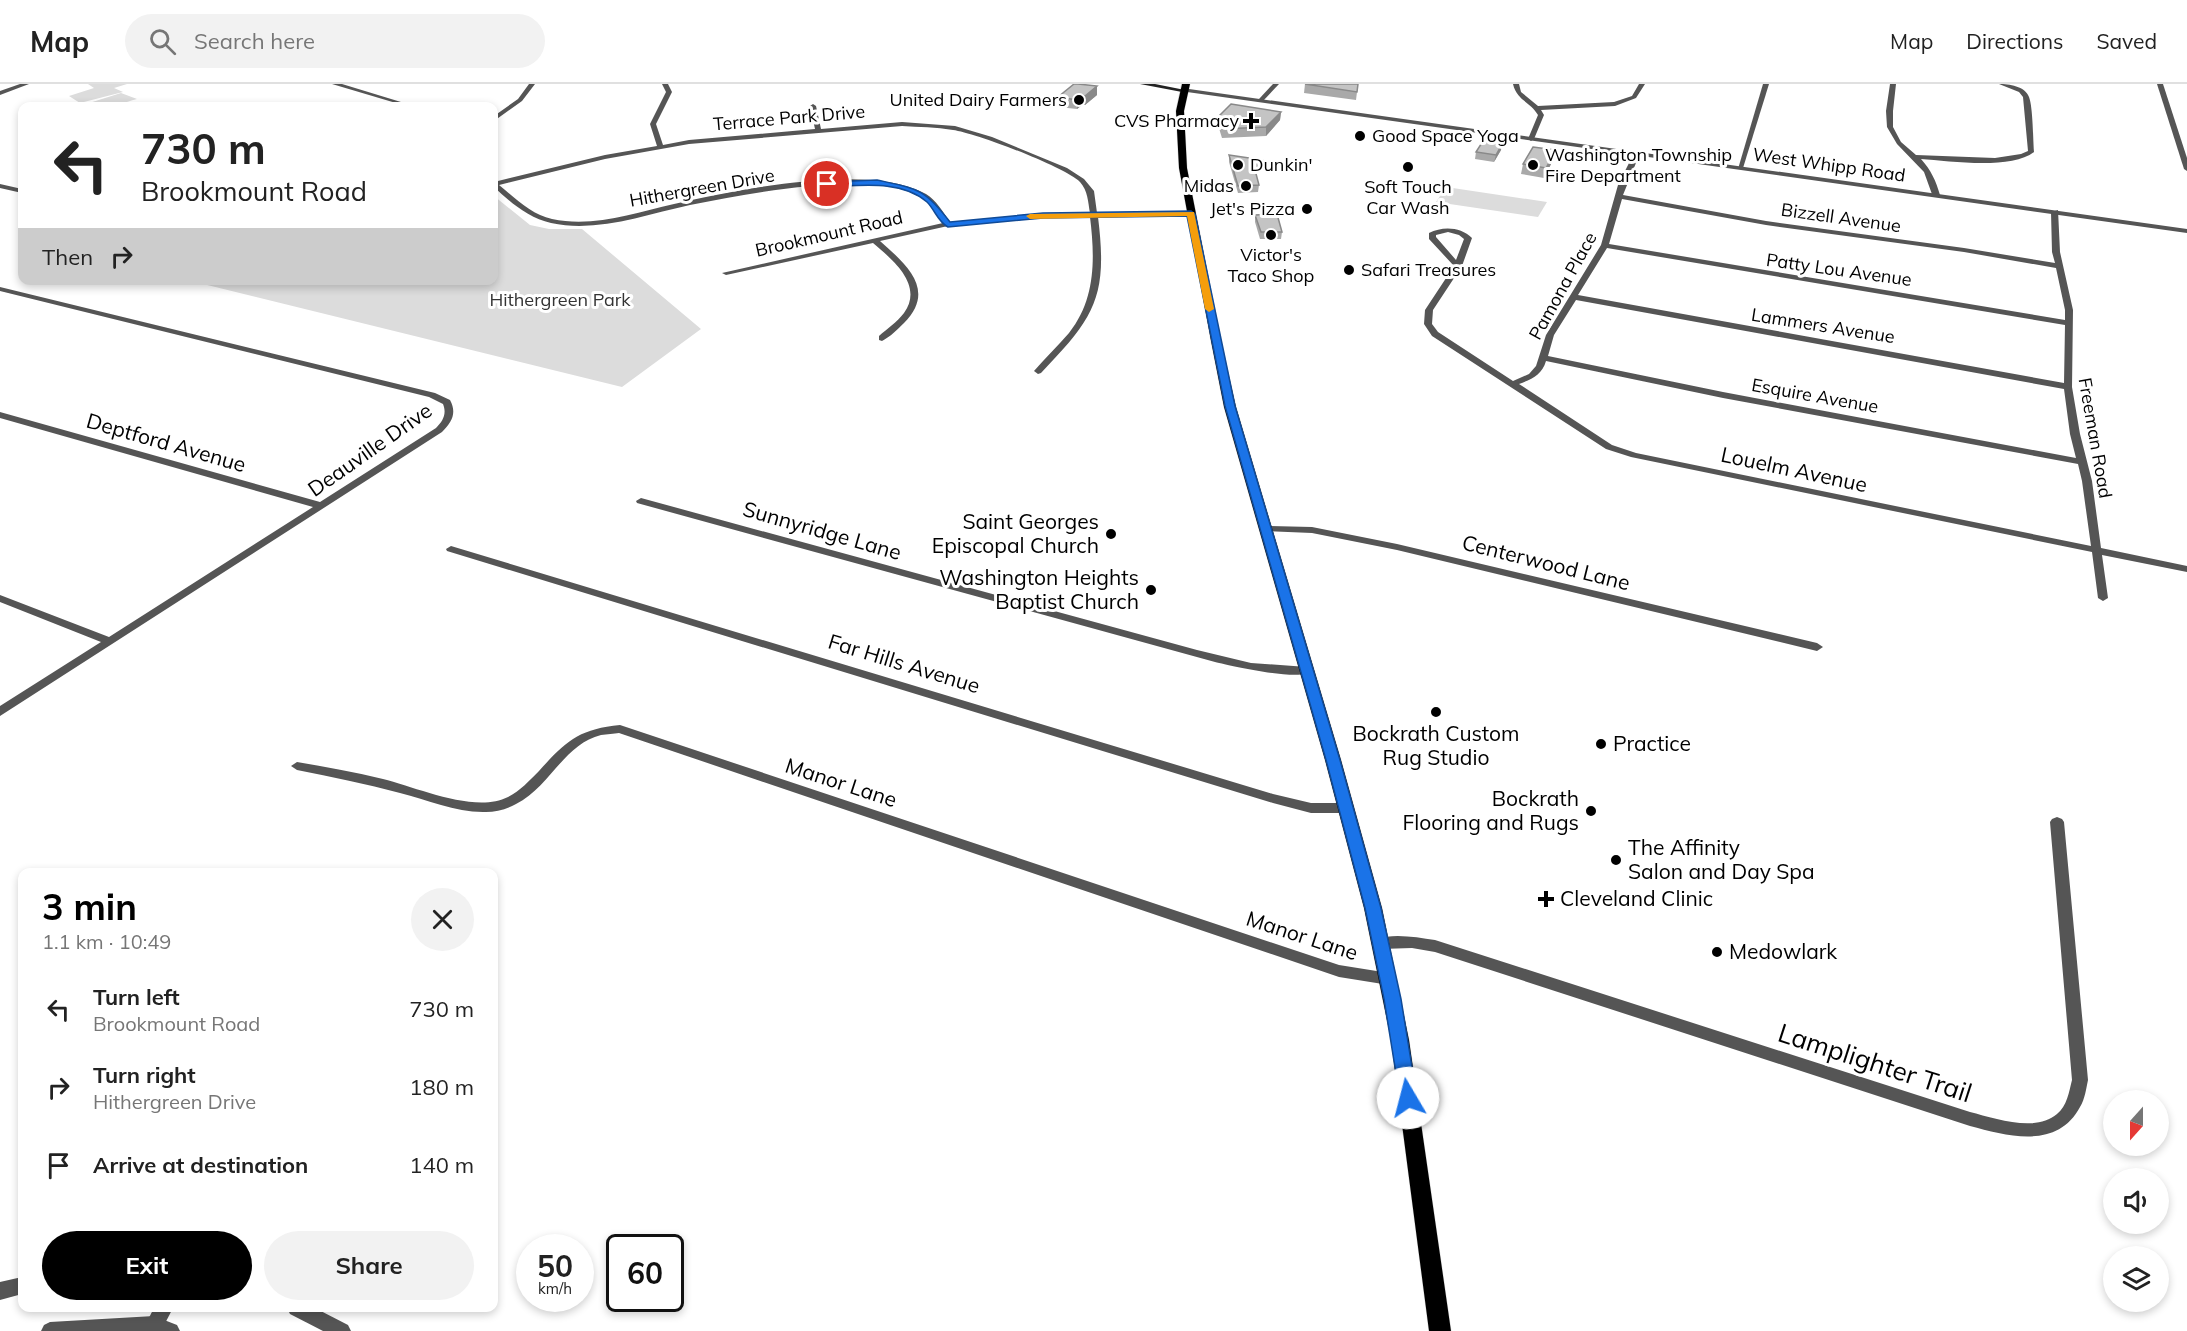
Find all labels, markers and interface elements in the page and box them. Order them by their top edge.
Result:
search box [125,14,545,68]
text: Map [30,24,89,59]
icon: search [146,25,179,58]
text: Search here [194,27,315,55]
text: Map [1890,28,1933,54]
text: Directions [1966,28,2063,54]
text: Saved [2096,28,2157,54]
place label: United Dairy Farmers [890,88,1067,111]
marker: United Dairy Farmers [1072,93,1086,107]
street label: Terrace Park Drive [712,99,866,136]
place label: CVS Pharmacy [1114,109,1239,132]
marker: CVS Pharmacy [1244,114,1258,128]
text: 730 m [141,122,266,175]
place label: Good Space Yoga [1372,124,1519,147]
icon: left [42,126,120,204]
marker: Good Space Yoga [1353,129,1367,143]
street label: West Whipp Road [1751,142,1907,187]
place label: Washington Township Fire Department [1545,143,1732,187]
place label: Dunkin' [1250,153,1312,176]
pin [801,158,852,209]
marker: Dunkin' [1231,158,1245,172]
marker: Washington Township Fire Department [1526,158,1540,172]
marker: Soft Touch Car Wash [1401,160,1415,174]
street label: Hithergreen Drive [628,163,776,212]
icon: arrive [810,167,843,200]
text: Brookmount Road [141,174,367,208]
place label: Midas [1184,174,1234,197]
place label: Soft Touch Car Wash [1364,175,1452,219]
marker: Midas [1239,179,1253,193]
place label: Jet's Pizza [1210,197,1295,220]
street label: Bizzell Avenue [1780,198,1902,237]
marker: Jet's Pizza [1300,202,1314,216]
street label: Brookmount Road [753,205,905,262]
marker: Victor's Taco Shop [1264,228,1278,242]
street label: Pamona Place [1524,228,1602,344]
icon: right [105,240,138,273]
text: Then [42,243,93,271]
place label: Victor's Taco Shop [1228,243,1314,287]
street label: Patty Lou Avenue [1765,248,1913,291]
place label: Safari Treasures [1361,258,1496,281]
marker: Safari Treasures [1342,263,1356,277]
park label: Hithergreen Park [489,288,631,311]
street label: Lammers Avenue [1750,303,1896,348]
street label: Esquire Avenue [1750,373,1880,418]
street label: Freeman Road [2074,376,2117,500]
street label: Deauville Drive [302,397,437,502]
street label: Deptford Avenue [84,407,249,477]
street label: Louelm Avenue [1719,441,1870,497]
street label: Sunnyridge Lane [740,495,904,565]
place label: Saint Georges Episcopal Church [932,508,1099,558]
marker: Saint Georges Episcopal Church [1104,527,1118,541]
street label: Centerwood Lane [1460,529,1633,595]
place label: Washington Heights Baptist Church [939,564,1139,614]
marker: Washington Heights Baptist Church [1144,583,1158,597]
street label: Far Hills Avenue [825,628,983,698]
marker: Bockrath Custom Rug Studio [1429,705,1443,719]
place label: Bockrath Custom Rug Studio [1353,720,1519,770]
place label: Practice [1613,730,1691,756]
marker: Practice [1594,737,1608,751]
street label: Manor Lane [782,752,900,812]
place label: Bockrath Flooring and Rugs [1402,785,1579,835]
marker: Bockrath Flooring and Rugs [1584,804,1598,818]
place label: The Affinity Salon and Day Spa [1628,834,1815,884]
marker: The Affinity Salon and Day Spa [1609,853,1623,867]
text: 3 min [42,884,137,929]
place label: Cleveland Clinic [1560,885,1713,911]
button: close [411,888,474,951]
marker: Cleveland Clinic [1537,890,1555,908]
street label: Manor Lane [1243,905,1361,965]
text: 1.1 km · 10:49 [42,929,171,954]
place label: Medowlark [1729,938,1837,964]
marker: Medowlark [1710,945,1724,959]
text: Turn left [93,983,180,1011]
icon: left [42,993,75,1026]
text: 730 m [409,995,474,1023]
text: Brookmount Road [93,1011,260,1036]
street label: Lamplighter Trail [1774,1016,1976,1109]
text: Turn right [93,1061,196,1089]
position arrow [1376,1066,1440,1130]
icon: right [42,1071,75,1104]
text: 180 m [409,1073,474,1101]
text: Hithergreen Drive [93,1089,256,1114]
north arrow [2103,1090,2169,1156]
map controls [2103,1090,2169,1312]
icon: arrive [42,1149,75,1182]
text: Arrive at destination [93,1151,308,1179]
text: 140 m [409,1151,474,1179]
button: sound [2103,1168,2169,1234]
button: Exit [42,1231,252,1300]
button: Share [264,1231,474,1300]
speed limit sign: 60 [606,1234,684,1312]
button: layers [2103,1246,2169,1312]
text: 50 [537,1247,573,1285]
text: km/h [538,1279,572,1298]

